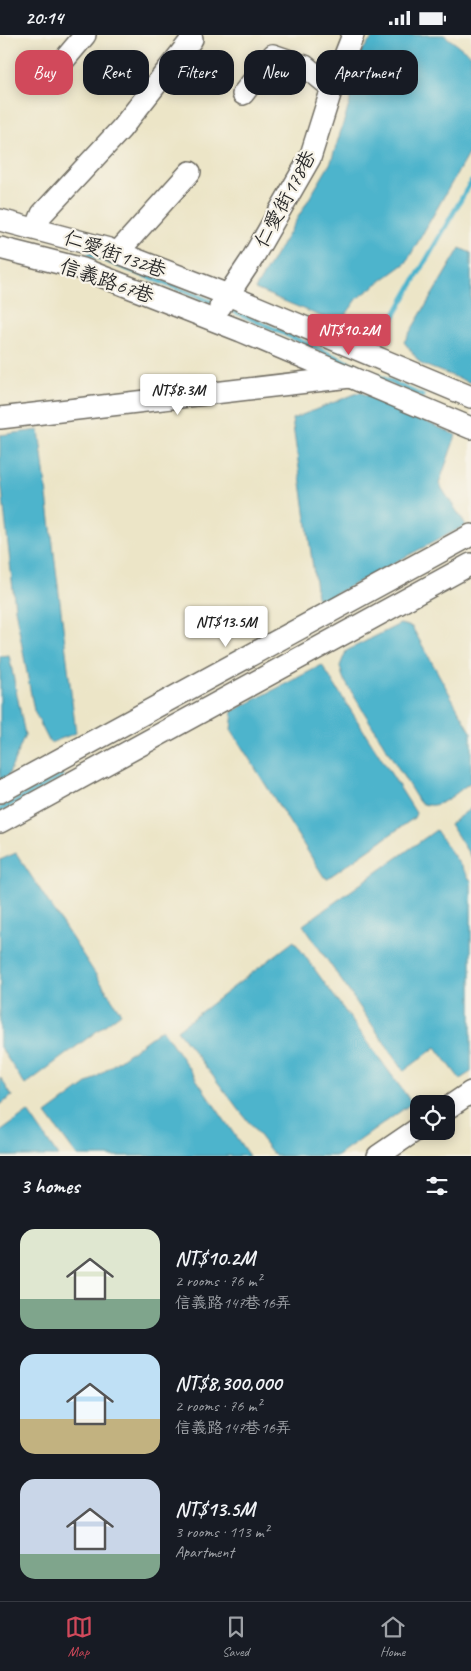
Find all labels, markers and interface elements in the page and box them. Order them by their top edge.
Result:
text: 20:14 [25,6,63,30]
chip: Buy [15,50,73,95]
chip: Rent [83,50,149,95]
chip: Filters [159,50,234,95]
chip: New [244,50,306,95]
chip: Apartment [316,50,418,95]
street label: 仁愛街178巷 [249,145,322,252]
street label: 仁愛街132巷 [60,225,171,284]
street label: 信義路67巷 [57,253,158,309]
pin: NT$10.2M [297,313,401,356]
text: NT$10.2M [319,320,379,340]
pin: NT$8.3M [132,373,224,416]
text: NT$8.3M [151,380,205,400]
pin: NT$13.5M [174,605,278,648]
text: NT$13.5M [196,612,256,632]
map controls [410,1095,455,1140]
button: locate [410,1095,455,1140]
icon: filters [423,1172,451,1200]
text: 3 homes [20,1173,79,1199]
text: NT$10.2M [175,1245,255,1271]
icon: home [60,1249,120,1309]
text: 2 rooms · 76 m² [175,1271,261,1291]
text: 信義路147巷16弄 [175,1293,291,1313]
text: NT$8,300,000 [175,1370,282,1396]
icon: home [60,1374,120,1434]
text: 2 rooms · 76 m² [175,1396,261,1416]
text: 信義路147巷16弄 [175,1418,291,1438]
text: NT$13.5M [175,1496,255,1522]
icon: home [60,1499,120,1559]
text: 3 rooms · 113 m² [175,1522,269,1542]
text: Apartment [175,1542,234,1562]
tab: Map [65,1613,93,1660]
tab: Saved [222,1613,250,1660]
tab: Home [379,1613,407,1660]

